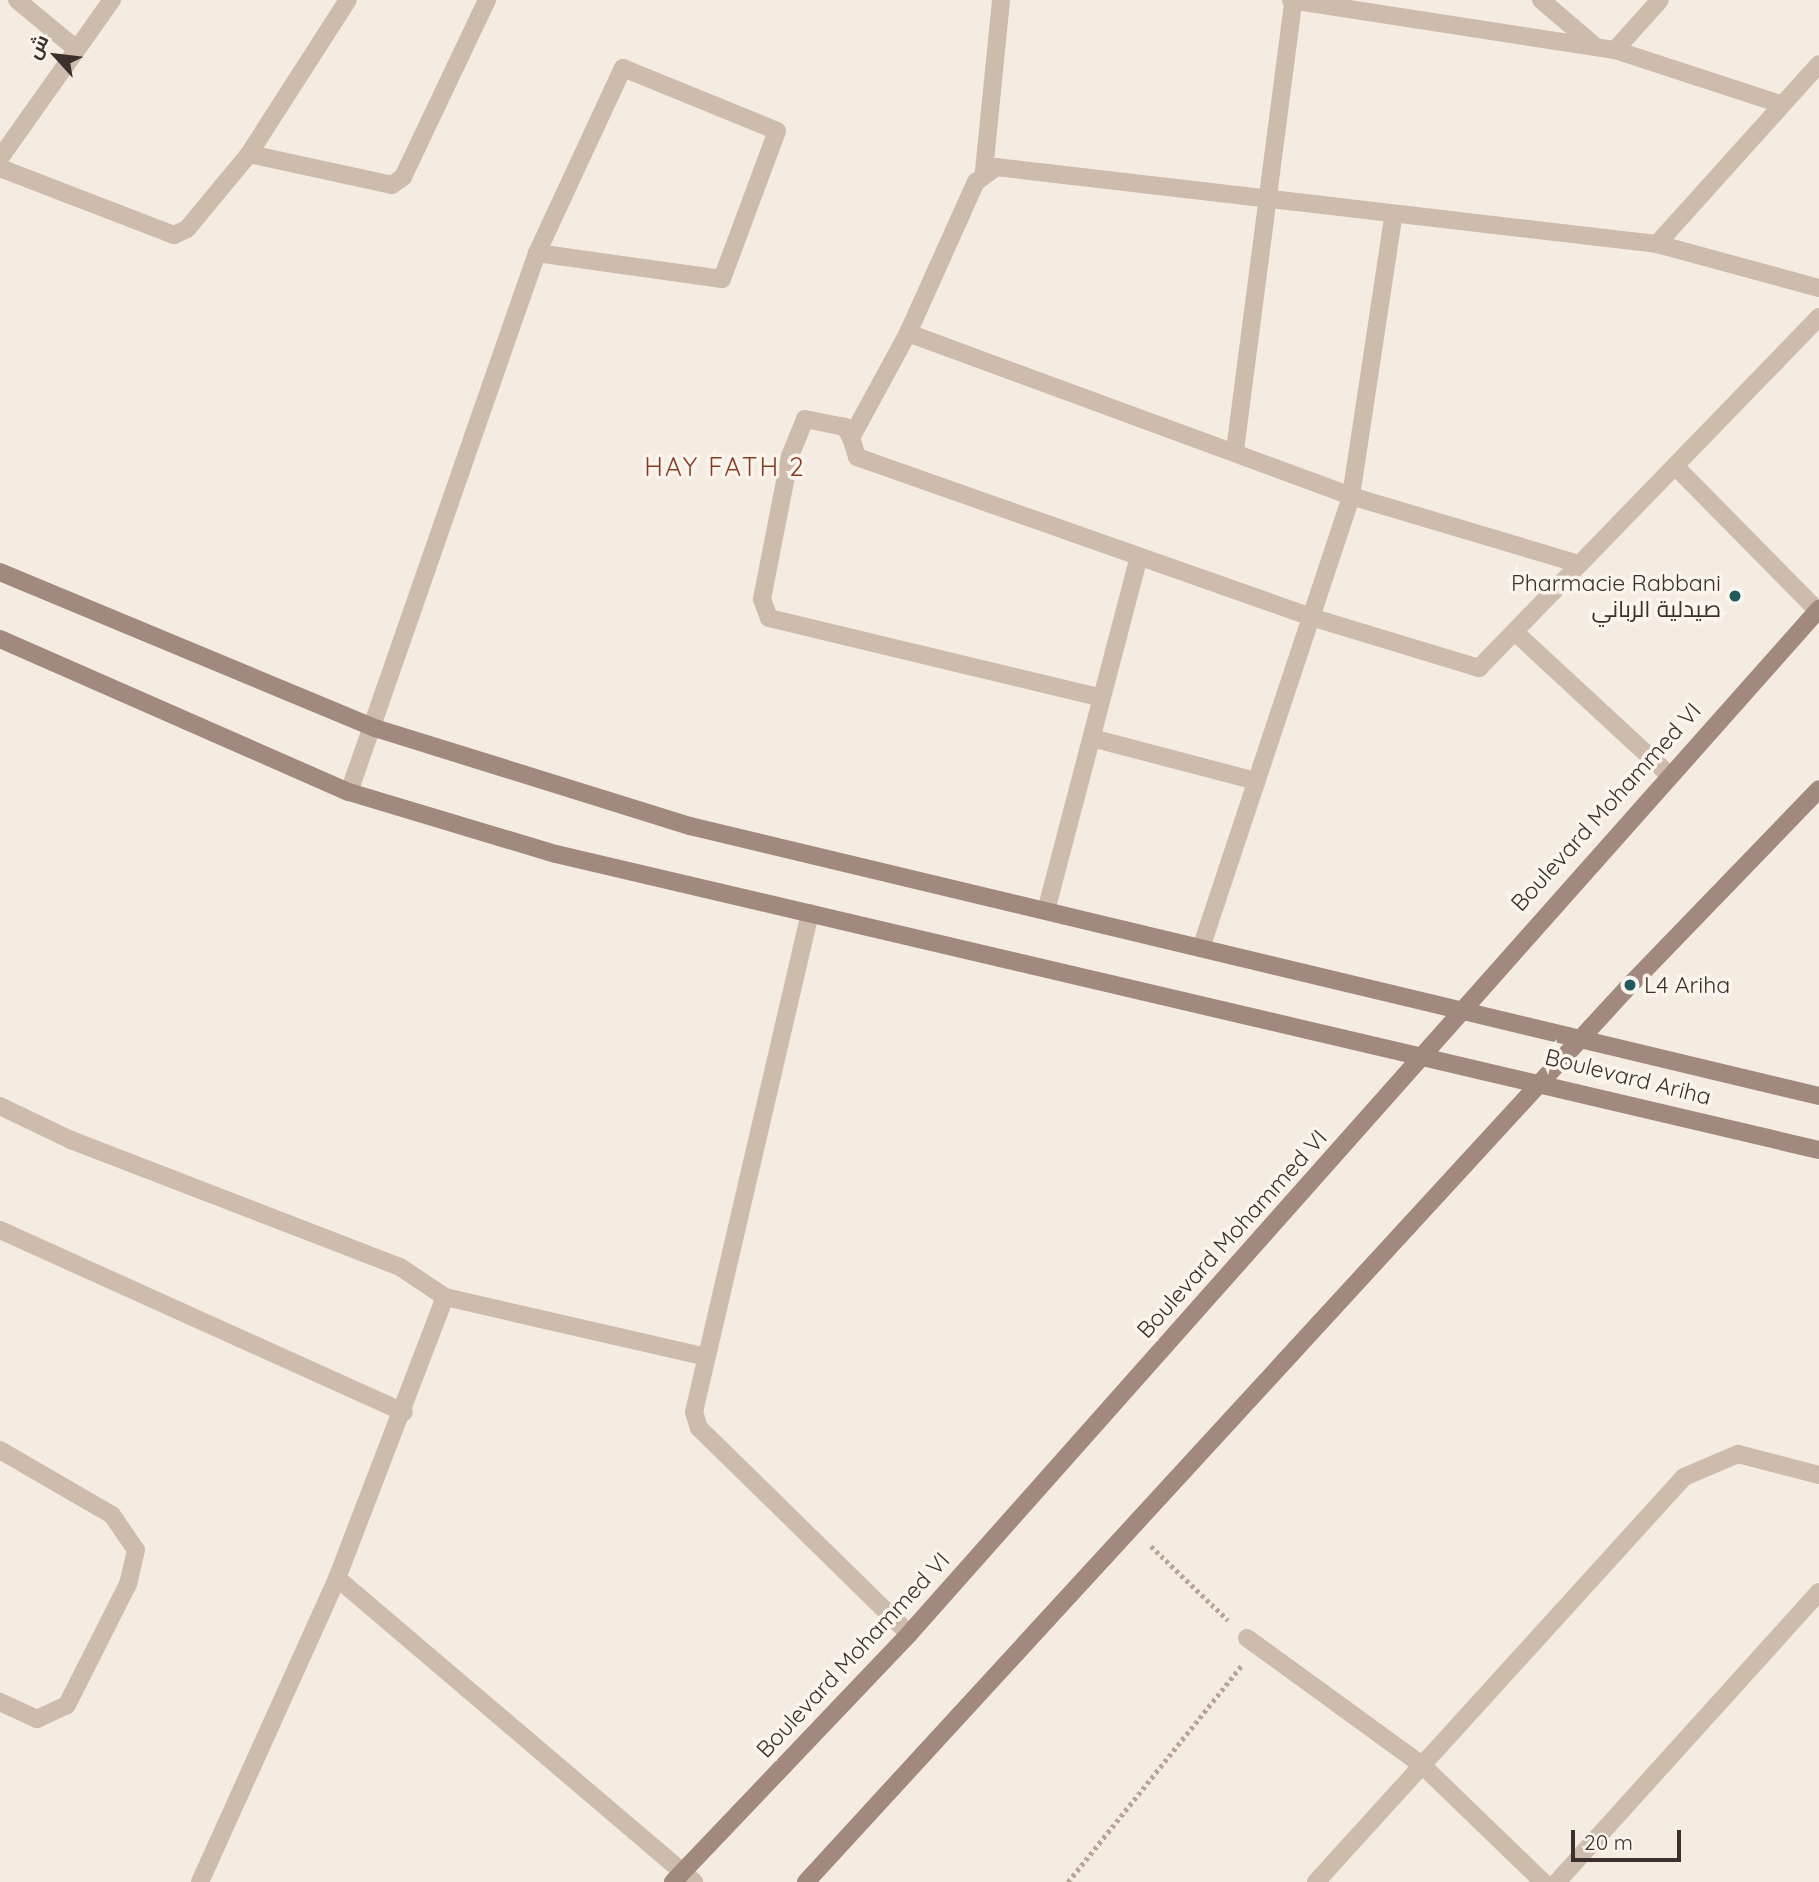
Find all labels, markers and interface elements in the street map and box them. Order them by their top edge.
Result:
north arrow [21,21,91,91]
text: ش [21,30,54,63]
district label: HAY FATH 2 [646,451,804,483]
place label: Pharmacie Rabbani صيدلية الرباني [1511,569,1721,623]
marker: Pharmacie Rabbani صيدلية الرباني [1727,588,1743,604]
street label: Boulevard Mohammed VI [1505,697,1707,917]
place label: L4 Ariha [1644,971,1730,999]
marker: L4 Ariha [1622,977,1638,993]
street label: Boulevard Ariha [1542,1043,1714,1111]
street label: Boulevard Mohammed VI [1131,1124,1333,1344]
street label: Boulevard Mohammed VI [751,1547,955,1763]
scale bar [1574,1815,1684,1859]
text: 20 m [1584,1829,1633,1855]

